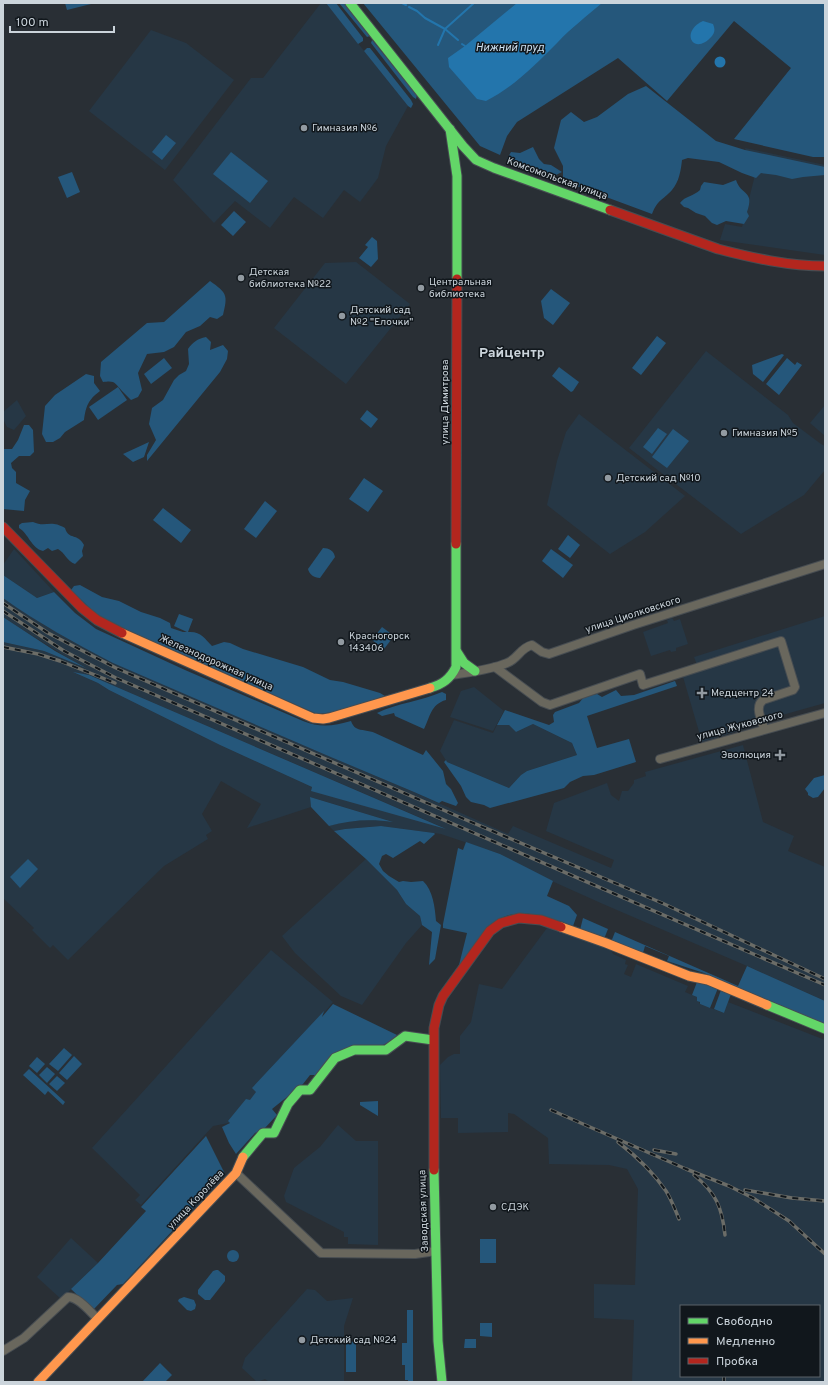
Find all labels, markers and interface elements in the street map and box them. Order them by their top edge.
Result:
scale bar [10,8,114,34]
text: 100 m [16,15,49,31]
water label: Нижний пруд [476,41,544,55]
place label: Гимназия №6 [312,122,378,135]
marker: Гимназия №6 [299,123,309,133]
street label: Комсомольская улица [505,155,609,203]
place label: Детская библиотека №22 [249,266,331,291]
marker: Детская библиотека №22 [236,273,246,283]
place label: Центральная библиотека [429,276,492,301]
marker: Центральная библиотека [416,283,426,293]
place label: Детский сад №2 "Елочки" [350,304,413,329]
marker: Детский сад №2 "Елочки" [337,311,347,321]
district label: Райцентр [479,345,545,362]
street label: улица Димитрова [439,359,452,445]
place label: Гимназия №5 [732,427,798,440]
marker: Гимназия №5 [719,428,729,438]
place label: Детский сад №10 [616,472,701,485]
marker: Детский сад №10 [603,473,613,483]
street label: улица Циолковского [584,593,683,637]
place label: Красногорск 143406 [349,630,410,655]
street label: Железнодорожная улица [157,632,275,694]
marker: Красногорск 143406 [336,637,346,647]
marker: Медцентр 24 [696,687,708,699]
place label: Медцентр 24 [711,687,774,700]
street label: улица Жуковского [696,708,785,744]
place label: Эволюция [721,749,771,762]
marker: Эволюция [774,749,786,761]
street label: улица Королёва [165,1167,227,1233]
street label: Заводская улица [416,1170,432,1252]
place label: СДЭК [501,1201,529,1214]
marker: СДЭК [488,1202,498,1212]
legend [680,1305,820,1377]
text: Свободно [716,1314,773,1330]
place label: Детский сад №24 [310,1334,397,1347]
text: Медленно [716,1334,776,1350]
marker: Детский сад №24 [297,1335,307,1345]
text: Пробка [716,1354,758,1370]

